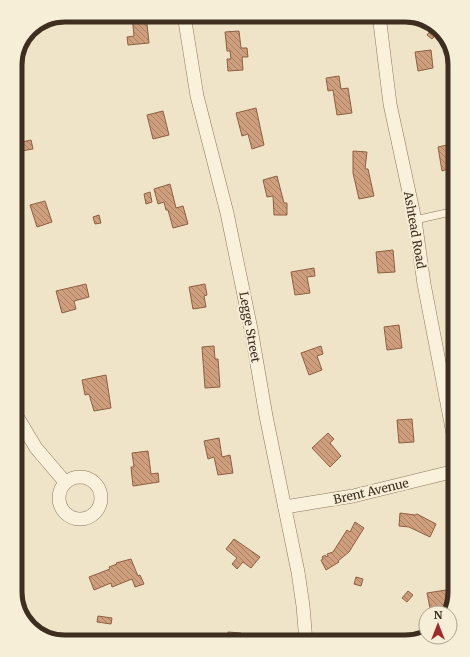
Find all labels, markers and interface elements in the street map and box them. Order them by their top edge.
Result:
street label: Ashtead Road [401,189,429,270]
street label: Legge Street [236,290,264,364]
street label: Brent Avenue [332,475,410,507]
north arrow [418,605,458,645]
text: N [434,608,443,622]

